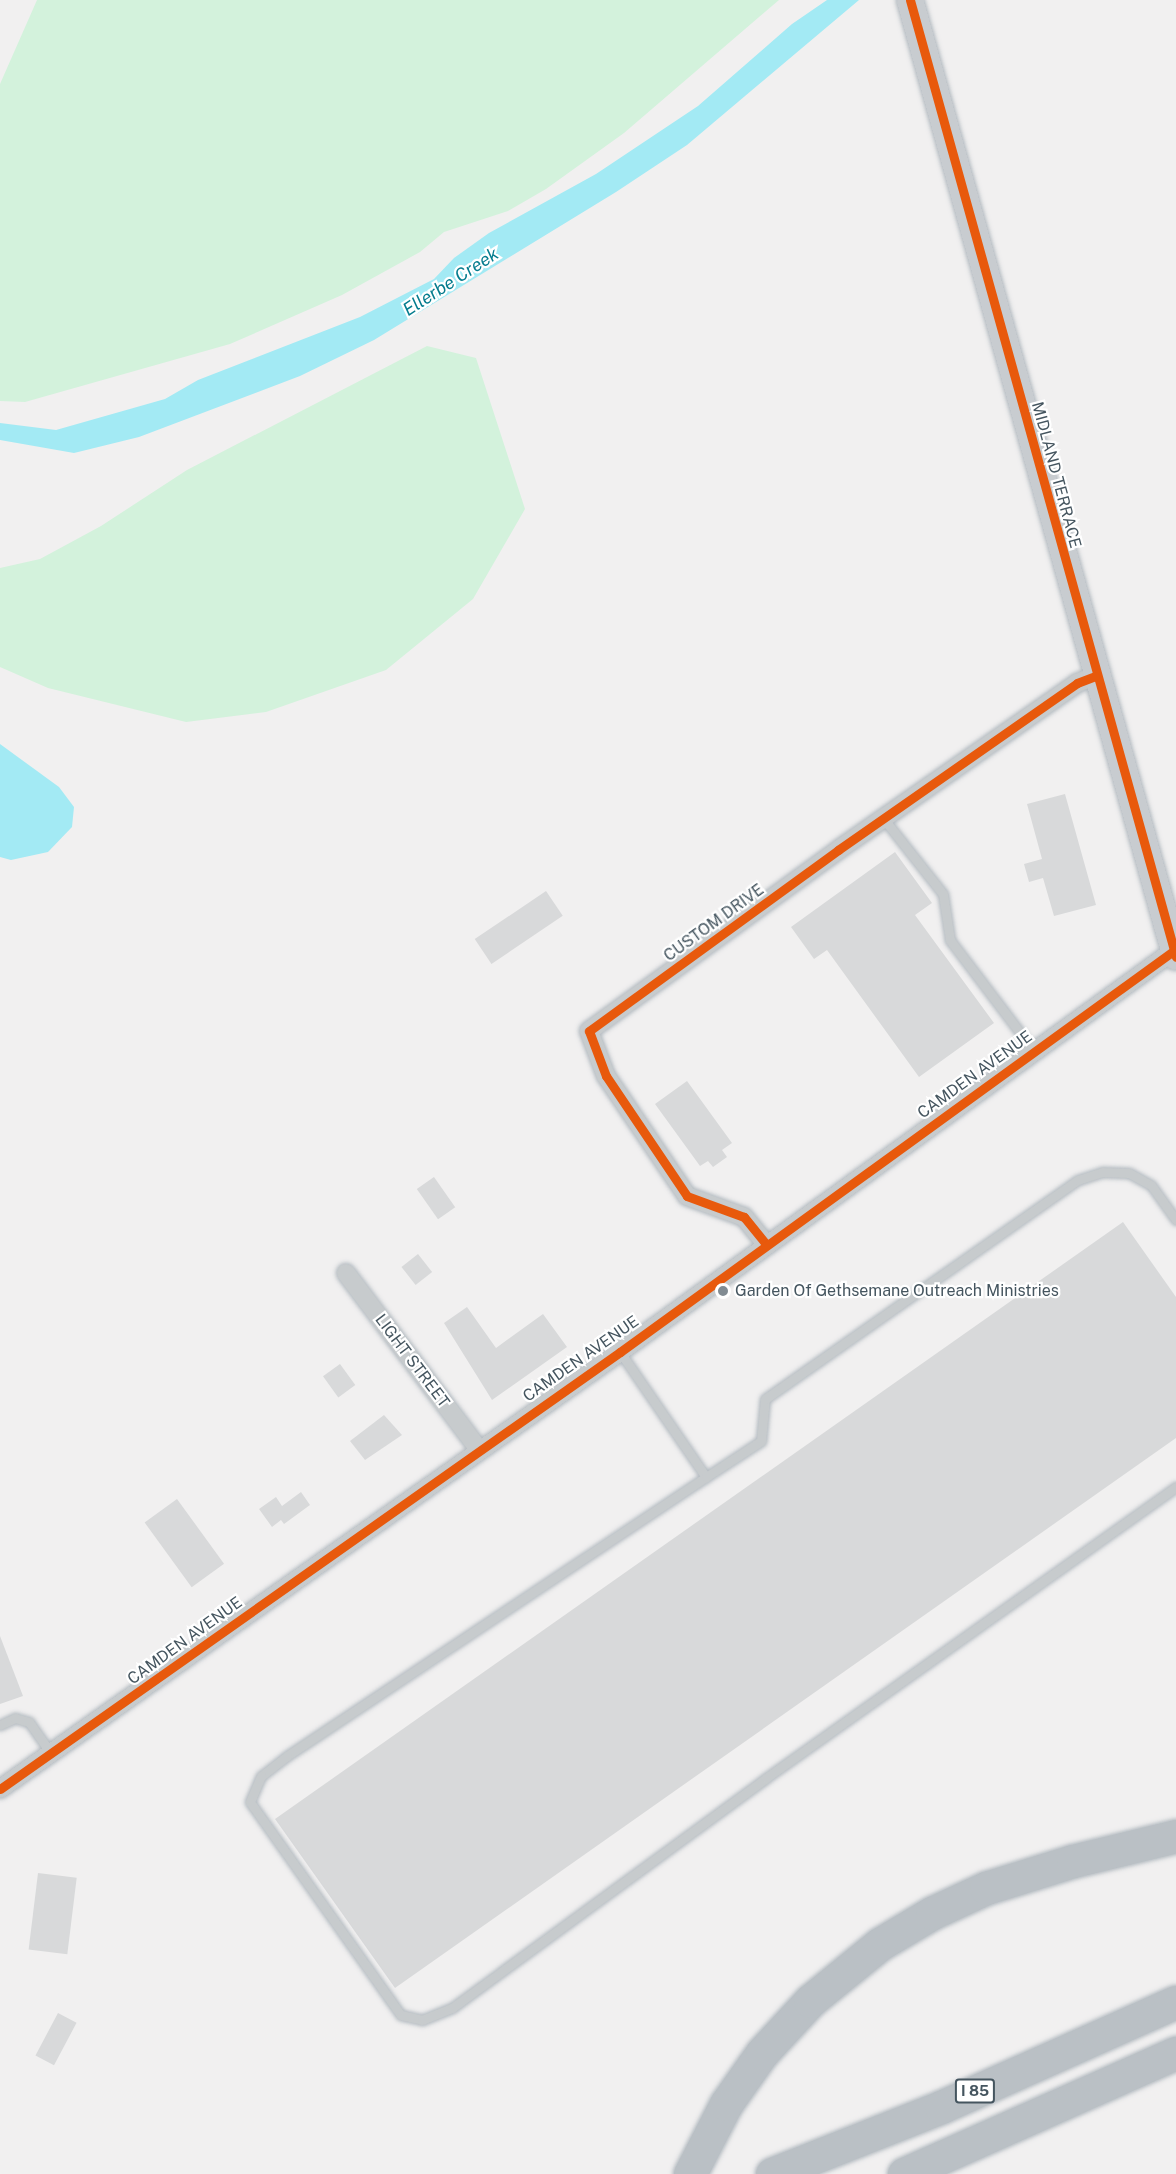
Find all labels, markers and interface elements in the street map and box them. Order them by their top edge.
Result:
water label: Ellerbe Creek [399,243,503,321]
street label: MIDLAND TERRACE [1027,400,1085,550]
street label: CUSTOM DRIVE [660,880,768,966]
street label: CAMDEN AVENUE [914,1027,1036,1123]
place label: Garden Of Gethsemane Outreach Ministries [735,1281,1059,1301]
marker: Garden Of Gethsemane Outreach Ministries [716,1284,730,1298]
street label: LIGHT STREET [371,1311,453,1411]
street label: CAMDEN AVENUE [519,1312,643,1406]
street label: CAMDEN AVENUE [124,1593,246,1689]
road number: I 85 [954,2079,996,2103]

